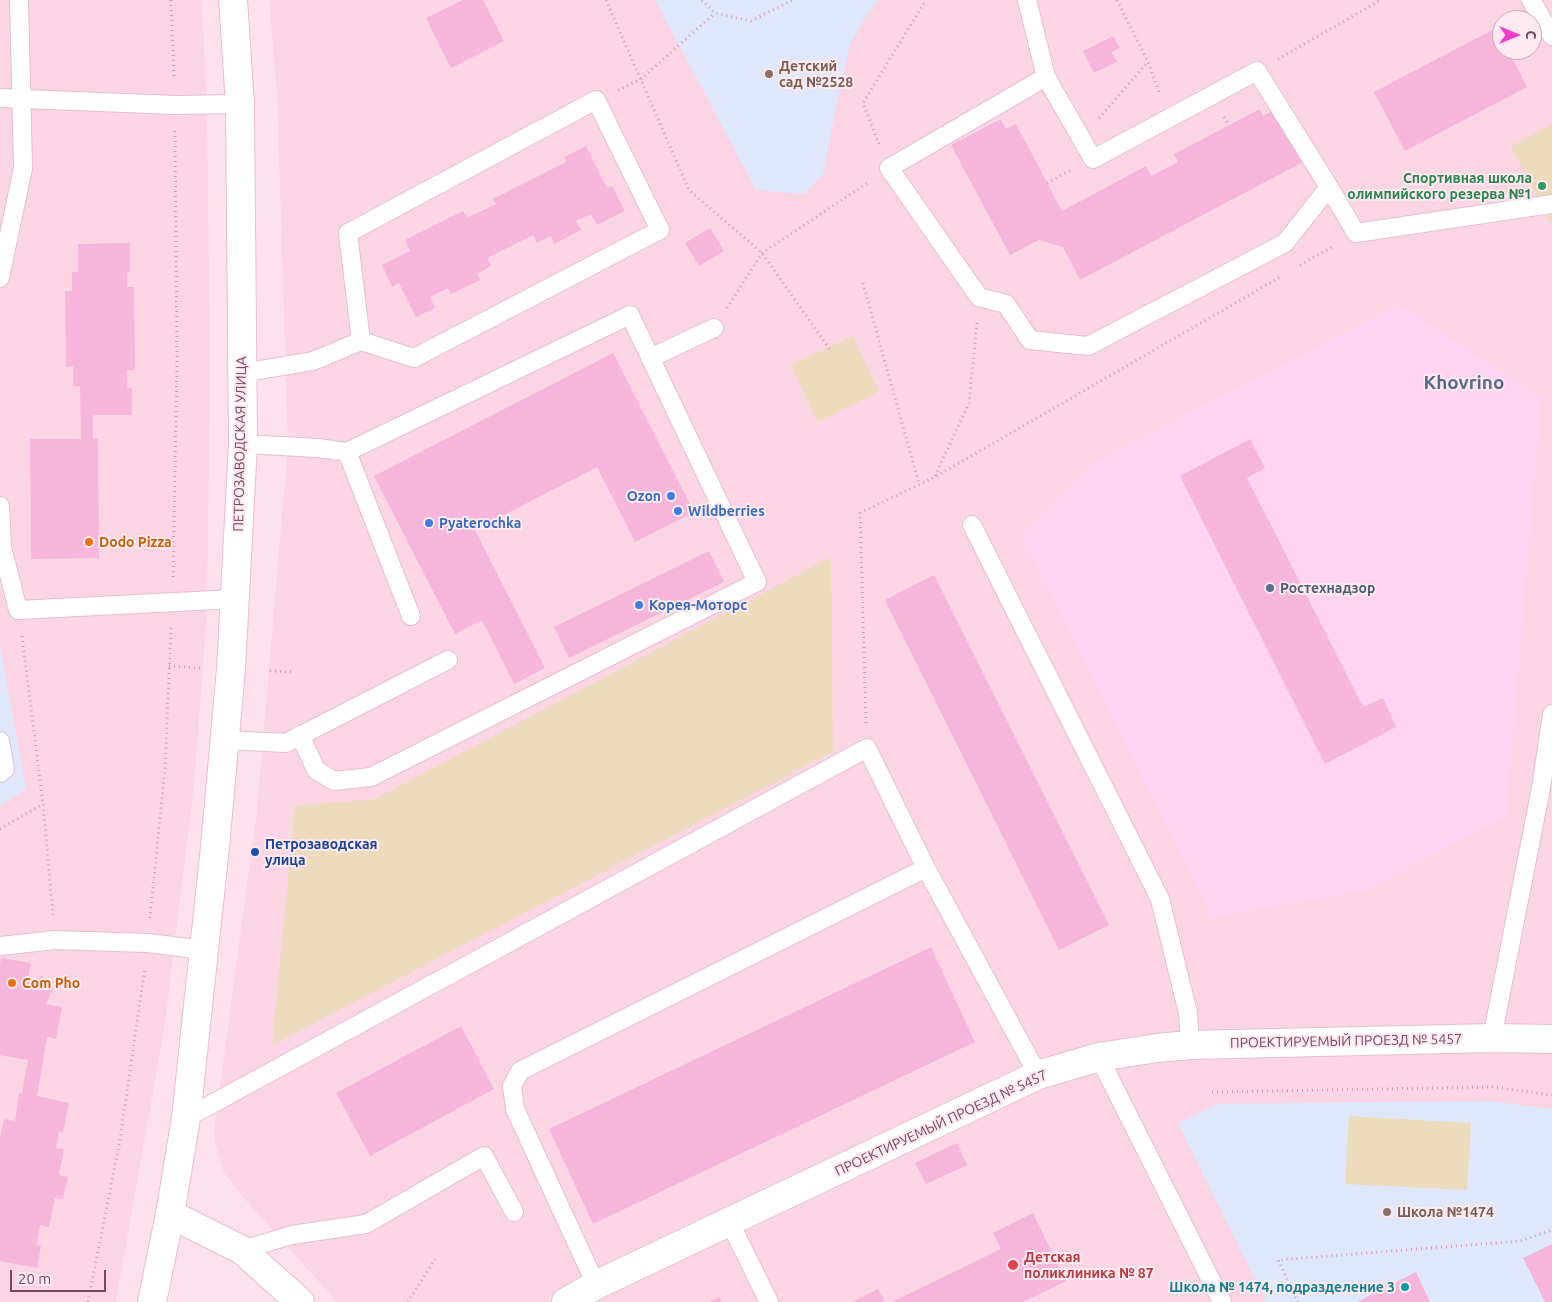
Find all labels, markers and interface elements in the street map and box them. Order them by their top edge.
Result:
north arrow [1492,10,1542,60]
text: С [1523,31,1539,39]
place label: Детский сад №2528 [779,58,853,90]
marker: Детский сад №2528 [763,68,775,80]
place label: Спортивная школа олимпийского резерва №1 [1347,170,1532,202]
marker: Спортивная школа олимпийского резерва №1 [1536,180,1548,192]
street label: ПЕТРОЗАВОДСКАЯ УЛИЦА [230,356,250,532]
district label: Khovrino [1424,372,1504,394]
place label: Ozon [627,488,661,504]
marker: Ozon [665,490,677,502]
place label: Wildberries [688,503,765,519]
marker: Wildberries [672,505,684,517]
place label: Pyaterochka [439,515,521,531]
marker: Pyaterochka [423,517,435,529]
place label: Dodo Pizza [99,534,172,550]
marker: Dodo Pizza [83,536,95,548]
place label: Ростехнадзор [1280,580,1375,596]
marker: Ростехнадзор [1264,582,1276,594]
place label: Корея-Моторс [649,597,747,613]
marker: Корея-Моторс [633,599,645,611]
place label: Петрозаводская улица [265,836,378,869]
marker: Петрозаводская улица [249,846,261,858]
place label: Com Pho [22,975,80,991]
marker: Com Pho [6,977,18,989]
street label: ПРОЕКТИРУЕМЫЙ ПРОЕЗД № 5457 [1230,1031,1462,1051]
street label: ПРОЕКТИРУЕМЫЙ ПРОЕЗД № 5457 [832,1066,1050,1180]
place label: Школа №1474 [1397,1204,1494,1220]
marker: Школа №1474 [1381,1206,1393,1218]
place label: Детская поликлиника № 87 [1024,1249,1154,1282]
marker: Детская поликлиника № 87 [1006,1258,1020,1272]
scale bar [12,1260,109,1292]
text: 20 m [18,1270,51,1287]
place label: Школа № 1474, подразделение 3 [1169,1279,1395,1295]
marker: Школа № 1474, подразделение 3 [1399,1281,1411,1293]

